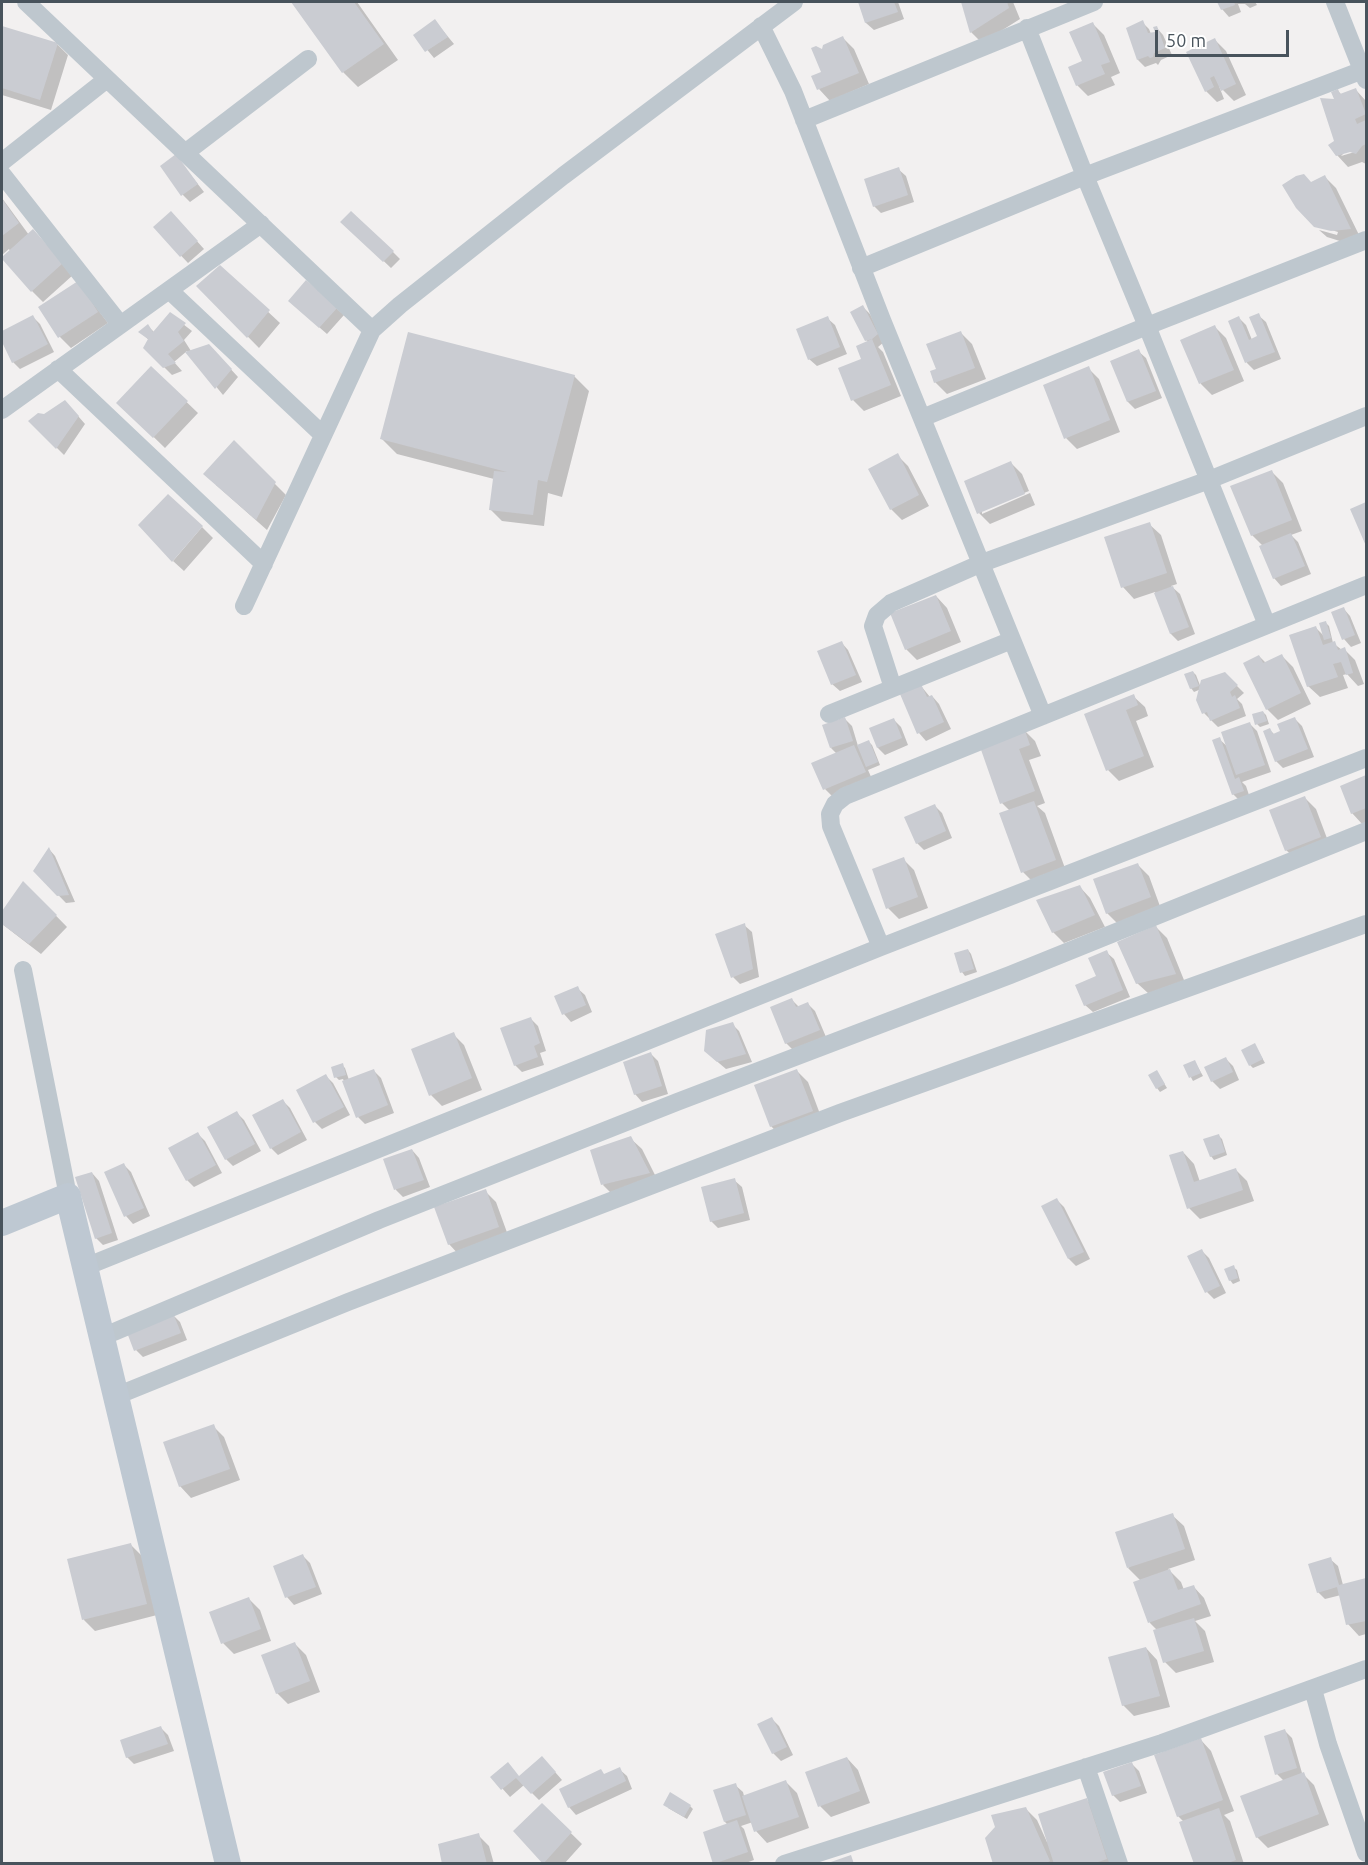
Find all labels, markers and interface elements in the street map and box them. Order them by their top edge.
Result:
scale bar [1158,18,1292,56]
text: 50 m [1166,30,1206,50]

